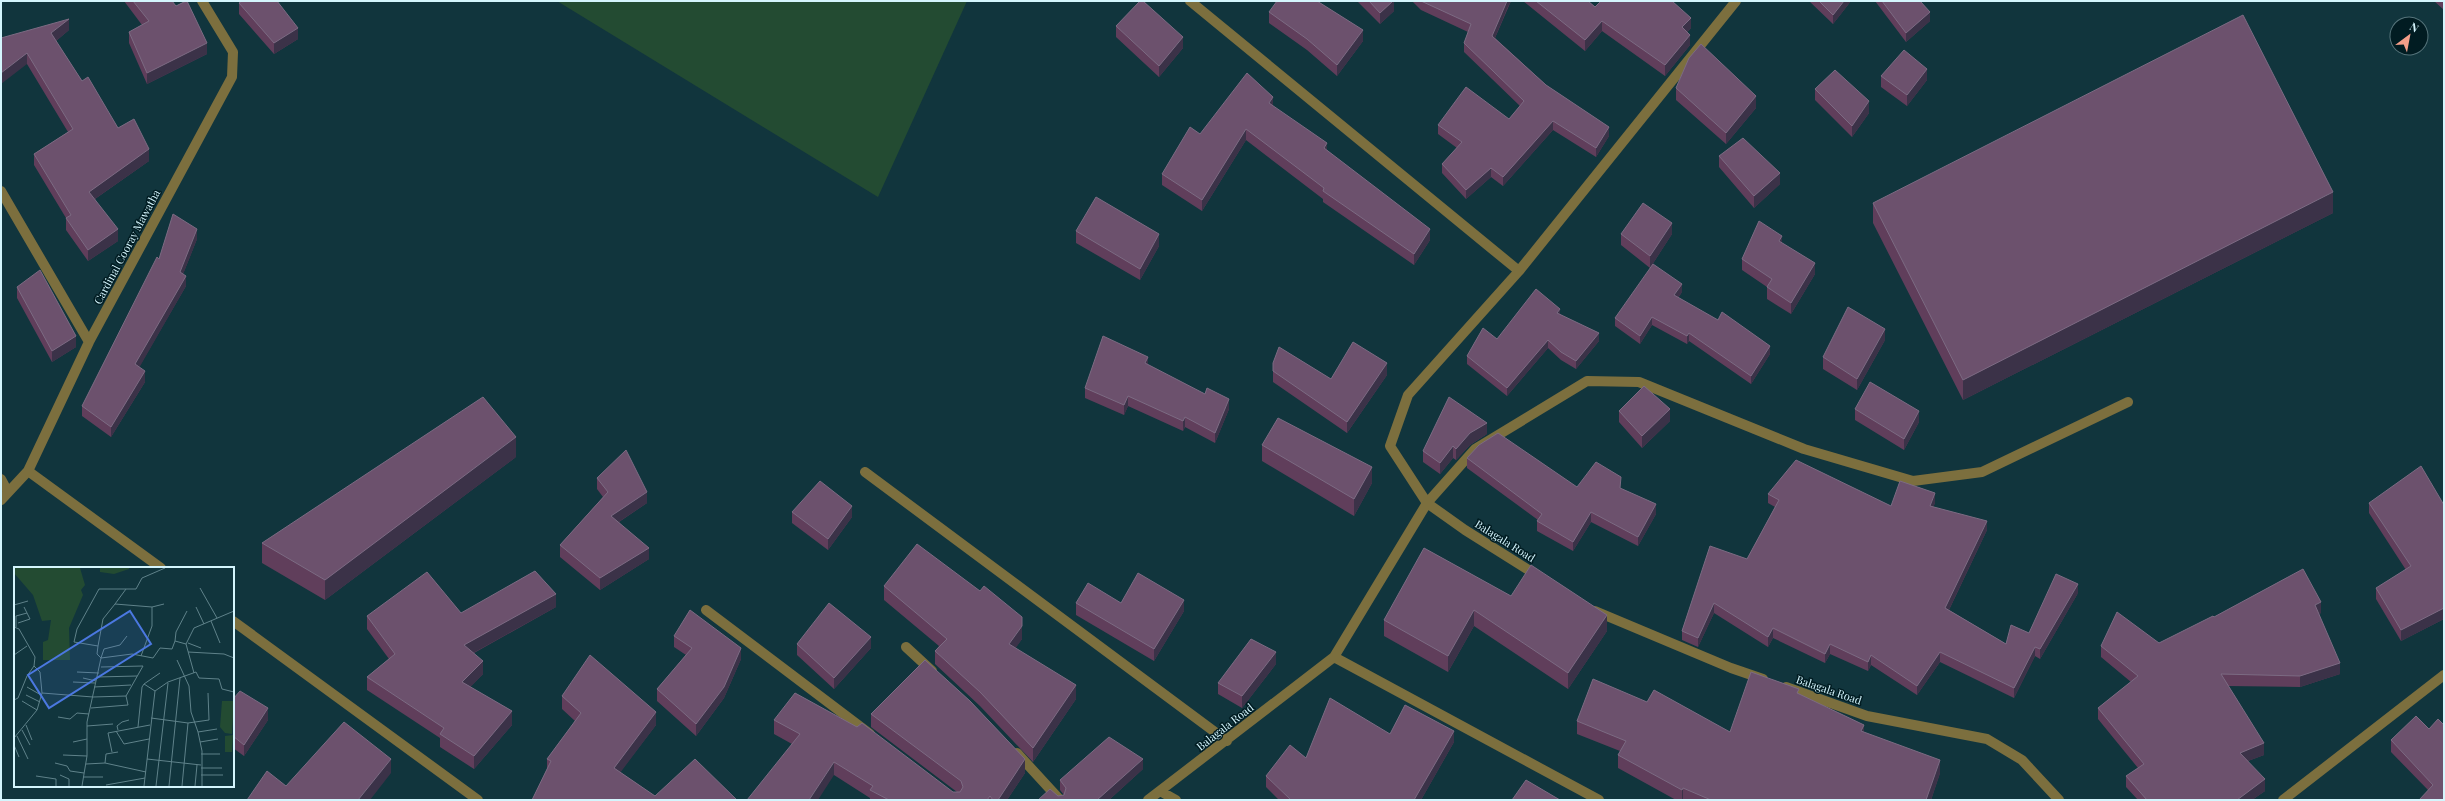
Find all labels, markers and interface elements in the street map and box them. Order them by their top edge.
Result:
north arrow [2389,16,2429,56]
text: N [2407,19,2422,36]
street label: Cardinal Cooray Mawatha [90,186,163,307]
street label: Balagala Road [1472,516,1539,565]
inset map [14,567,234,787]
street label: Balagala Road [1794,671,1865,708]
street label: Balagala Road [1193,699,1257,754]

